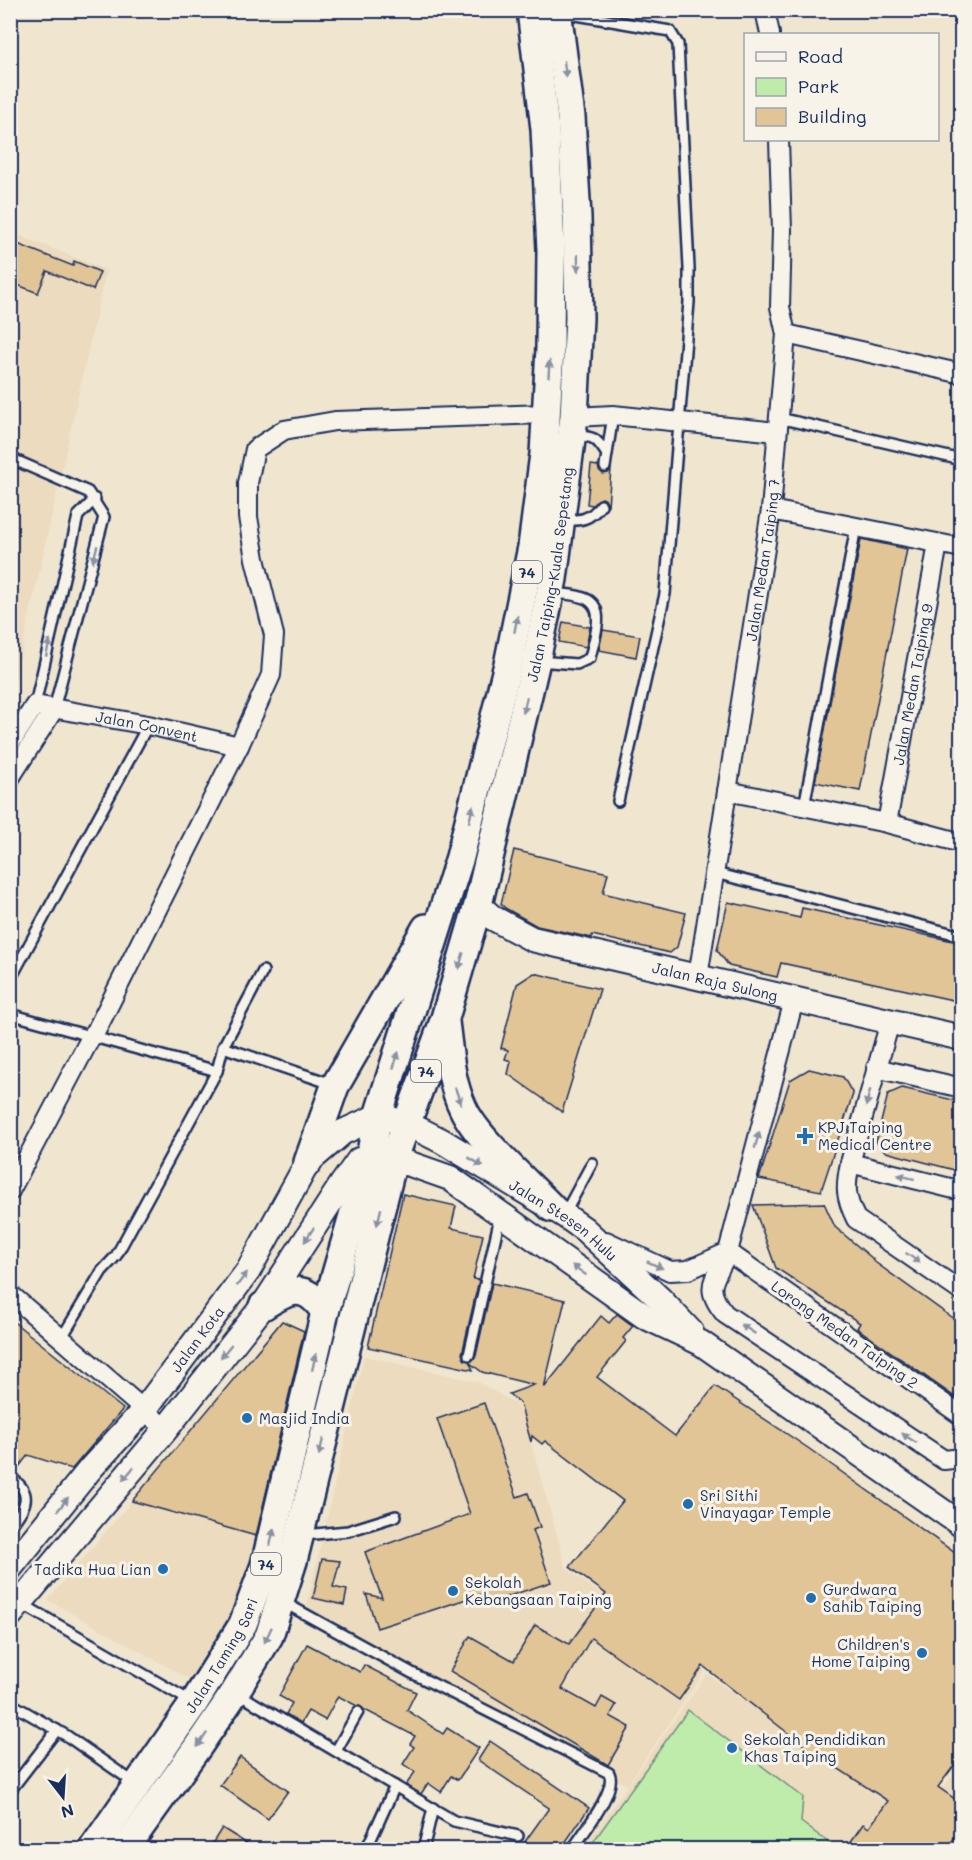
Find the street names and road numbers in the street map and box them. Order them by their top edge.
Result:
street label: Jalan Taiping-Kuala Sepetang [521,466,577,684]
street label: Jalan Medan Taiping 7 [741,478,784,642]
road number: 74 [512,561,542,583]
street label: Jalan Medan Taiping 9 [888,602,937,767]
street label: Jalan Convent [94,706,200,746]
street label: Jalan Raja Sulong [650,957,780,1005]
road number: 74 [411,1060,441,1082]
street label: Jalan Stesen Hulu [506,1174,622,1265]
street label: Lorong Medan Taiping 2 [768,1276,922,1392]
street label: Jalan Kota [166,1302,228,1376]
road number: 74 [251,1553,281,1575]
street label: Jalan Taming Sari [180,1595,262,1717]

